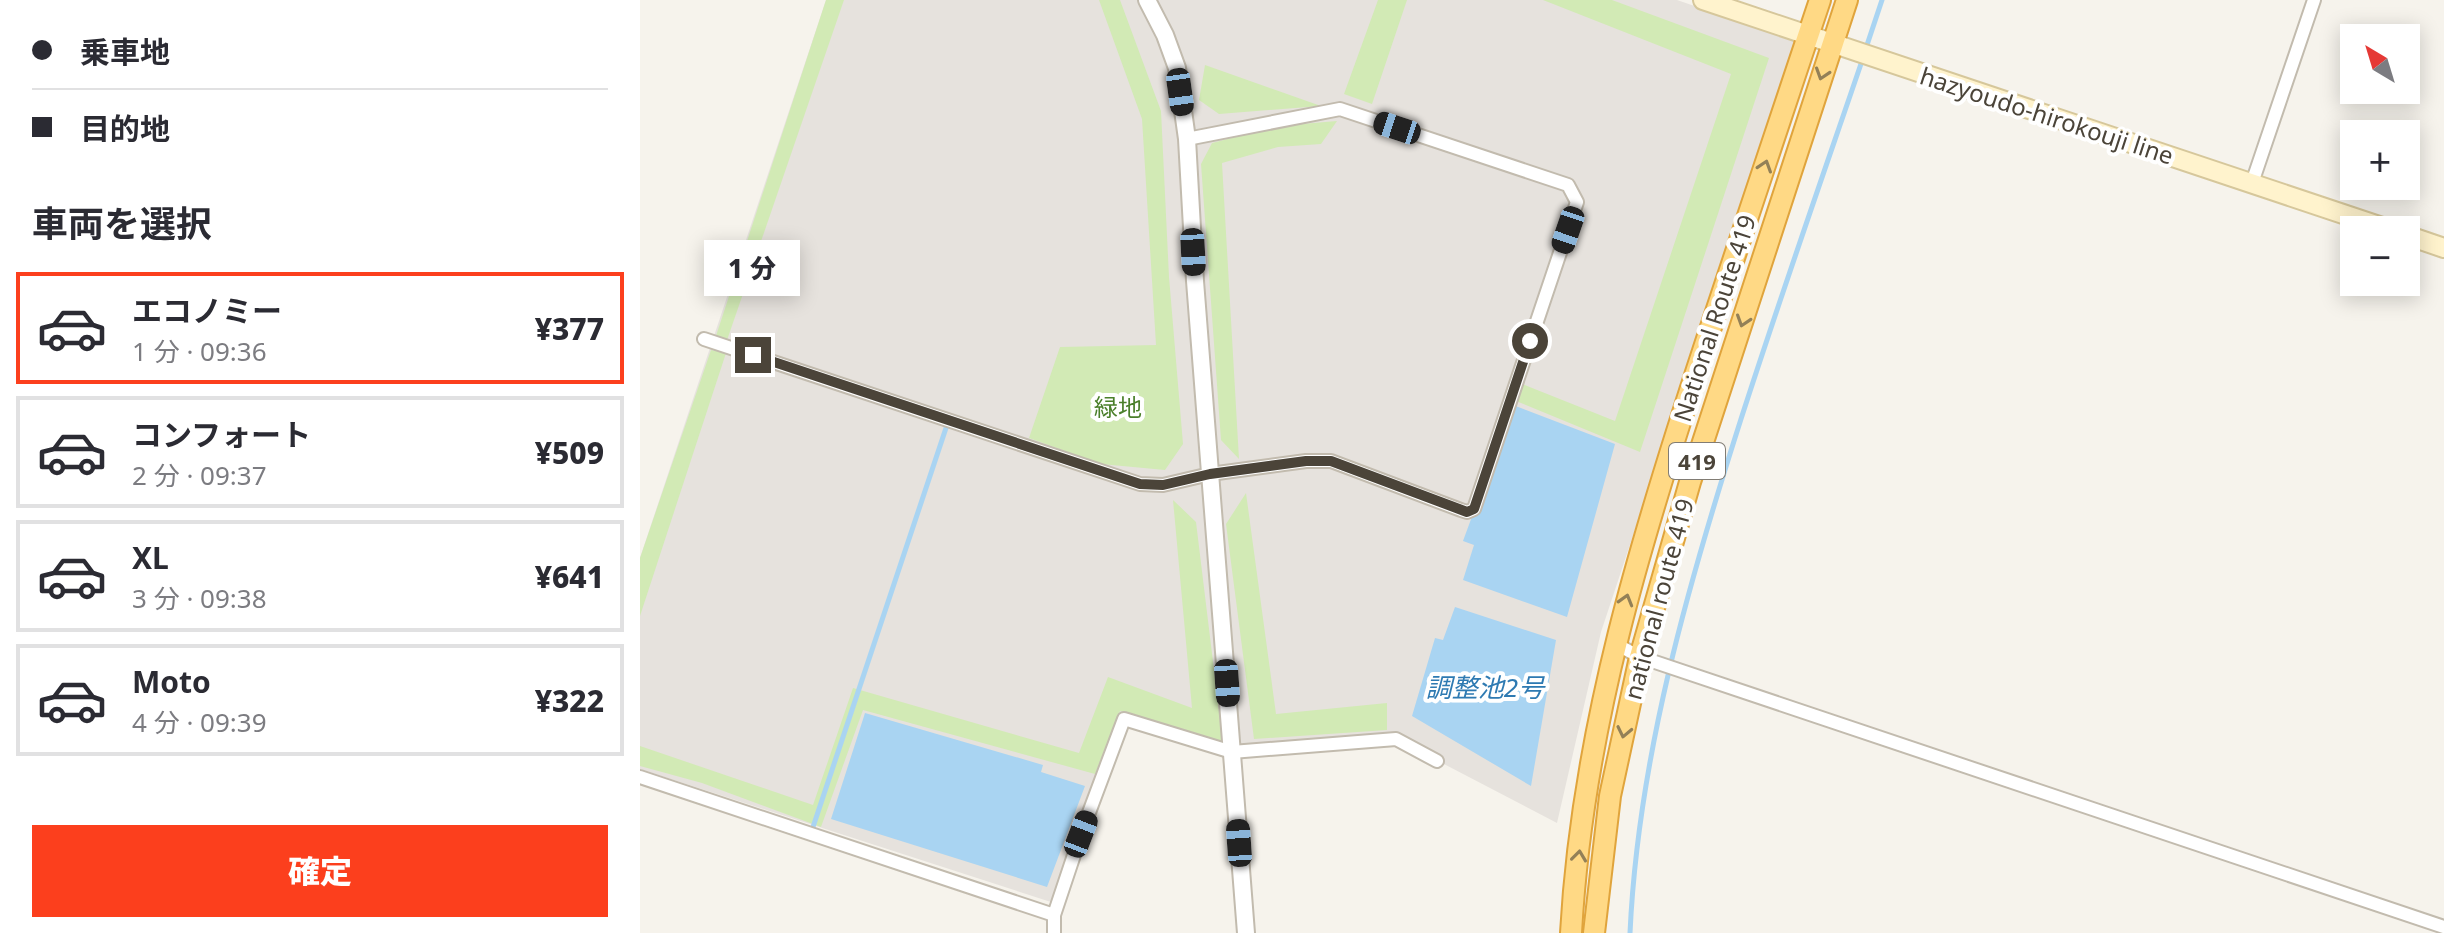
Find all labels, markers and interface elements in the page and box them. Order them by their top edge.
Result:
north arrow [2340,24,2420,104]
map controls [2340,24,2420,296]
text: 乗車地 [80,31,170,72]
street label: hazyoudo-hirokouji line [1916,58,2178,172]
one-way arrow [1815,66,1831,80]
car [1165,67,1195,117]
text: 目的地 [80,108,170,149]
car [1370,109,1424,147]
button: + [2340,120,2420,200]
one-way arrow [1755,159,1771,173]
text: 車両を選択 [32,199,212,248]
car [1549,203,1587,257]
street label: National Route 419 [1665,210,1763,426]
button: − [2340,216,2420,296]
car [1180,227,1206,277]
callout: 1 分 [705,239,801,295]
text: 1 分 [728,250,776,286]
text: エコノミー [132,290,282,331]
icon: car [36,292,108,364]
text: ¥377 [535,308,604,349]
one-way arrow [1736,314,1752,328]
route start [1512,323,1548,359]
text: 1 分 · 09:36 [132,333,267,369]
route end [735,337,771,373]
park label: 緑地 [1094,390,1142,423]
text: コンフォート [132,414,311,455]
icon: car [36,416,108,488]
text: ¥509 [535,432,604,473]
road number: 419 [1669,443,1725,479]
text: 2 分 · 09:37 [132,457,267,493]
street label: national route 419 [1615,495,1701,703]
text: XL [132,537,169,578]
icon: car [36,540,108,612]
text: ¥641 [535,556,604,597]
text: 3 分 · 09:38 [132,580,267,616]
one-way arrow [1617,594,1634,608]
car [1213,658,1241,708]
text: Moto [132,661,211,702]
icon: car [36,664,108,736]
water label: 調整池2号 [1426,669,1546,705]
text: ¥322 [535,680,604,721]
text: 4 分 · 09:39 [132,704,267,740]
one-way arrow [1616,725,1633,739]
car [1061,807,1101,861]
car [1225,818,1253,868]
button: 確定 [32,825,608,917]
one-way arrow [1571,849,1588,862]

